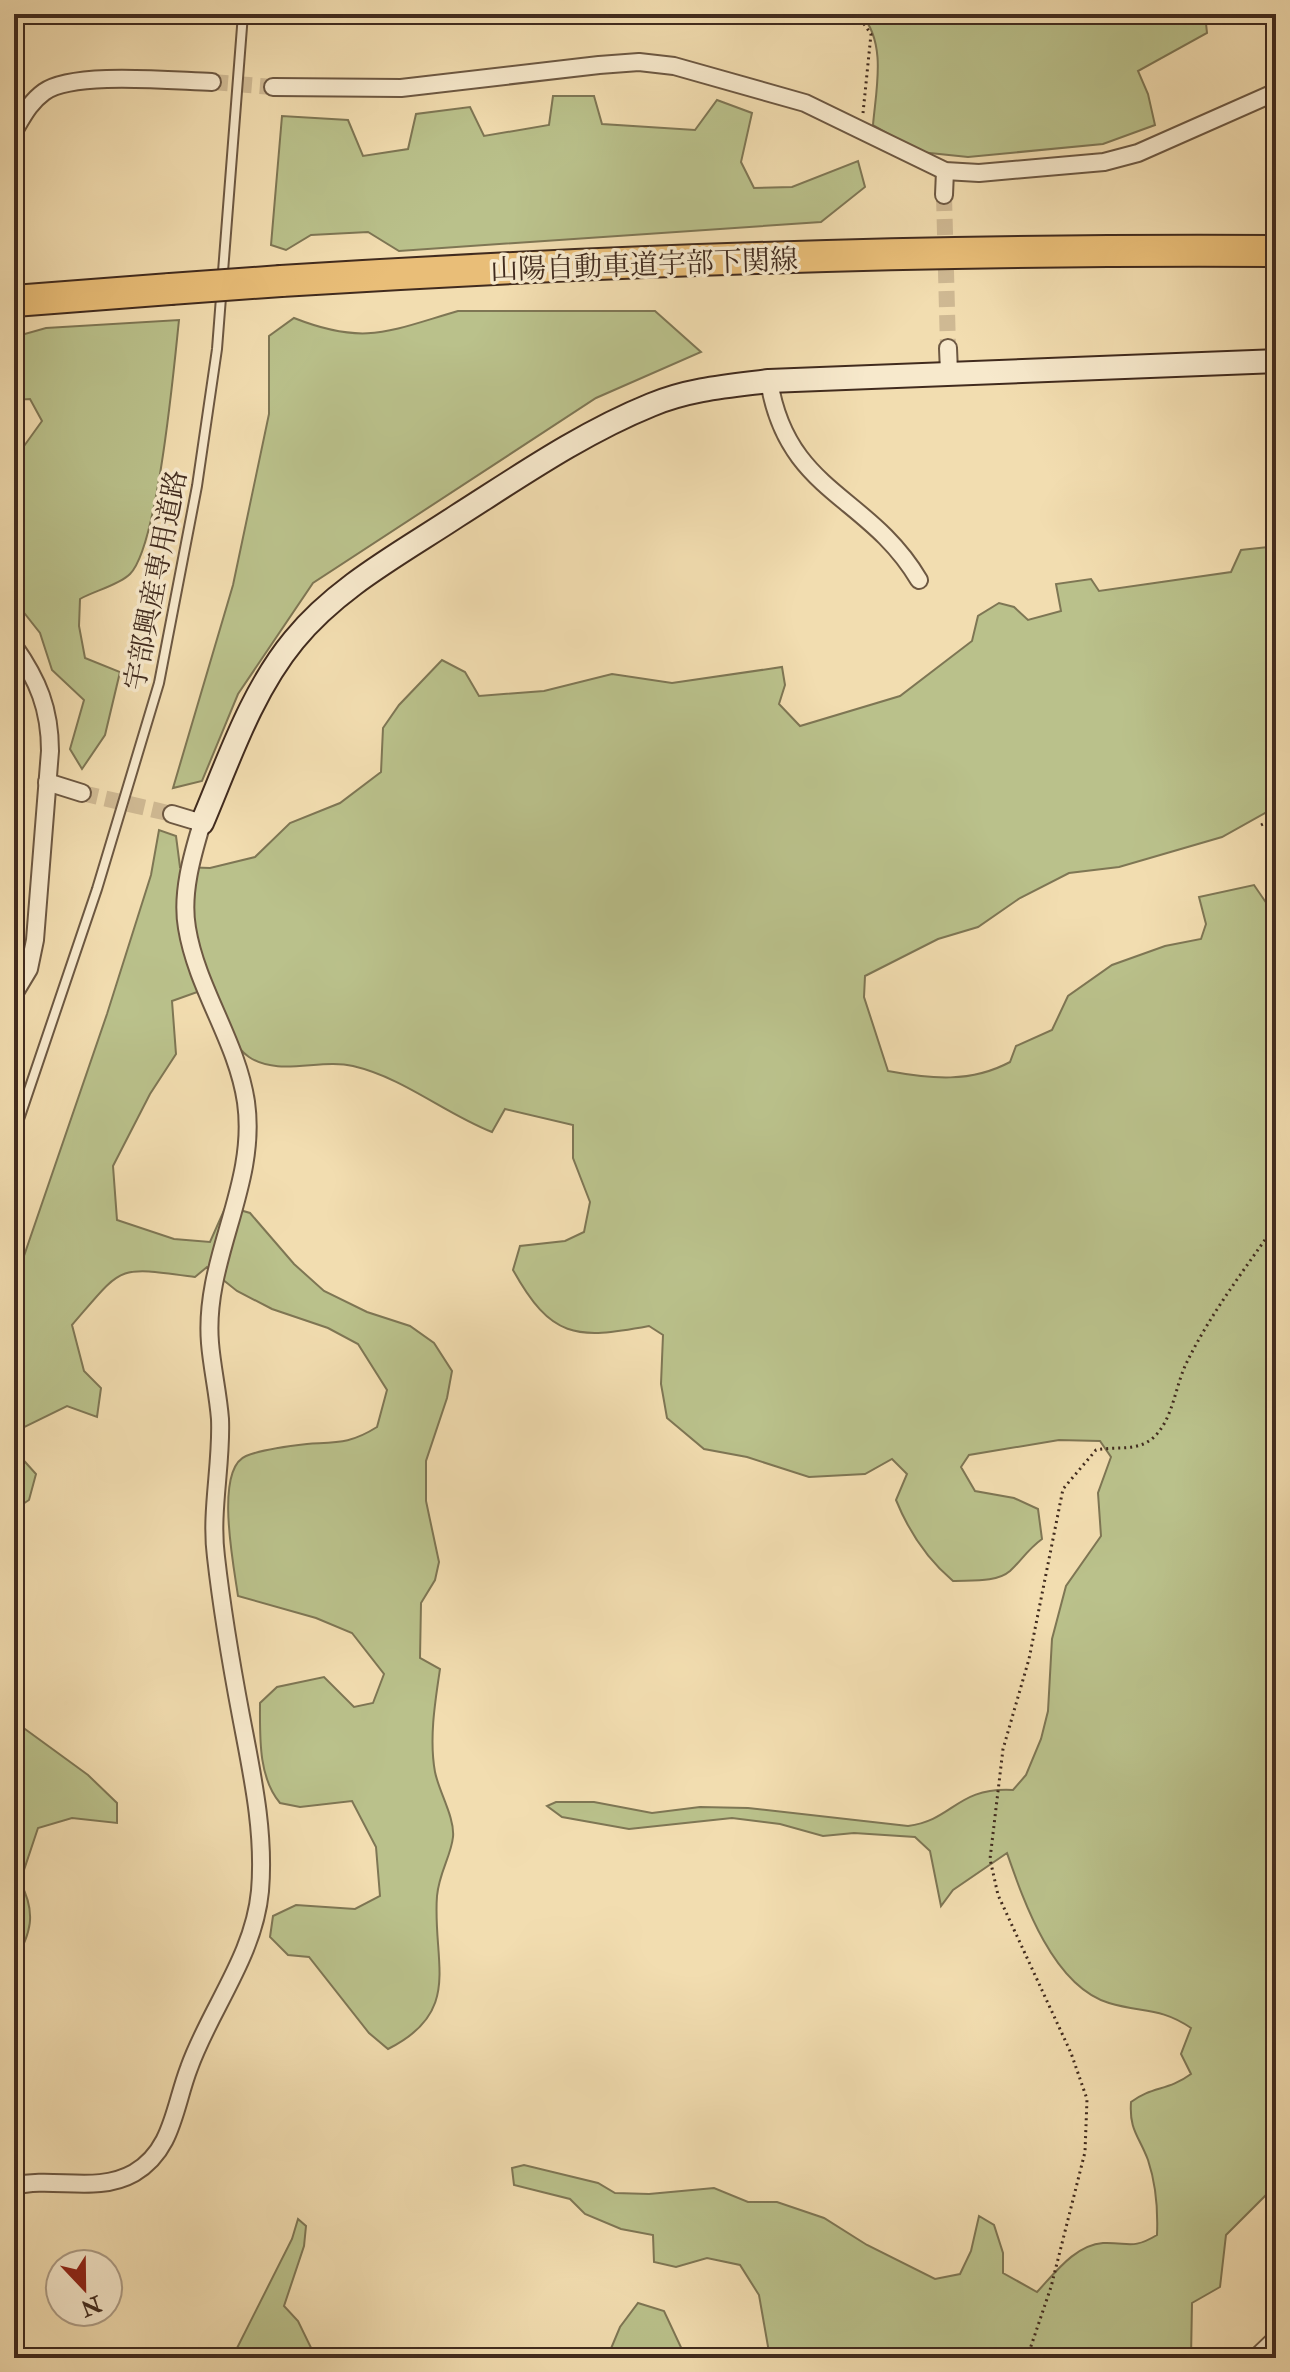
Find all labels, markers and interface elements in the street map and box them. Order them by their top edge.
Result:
street label: 山陽自動車道宇部下関線 [490,243,799,288]
street label: 宇部興産専用道路 [118,467,195,694]
north arrow [44,2248,124,2328]
text: N [76,2289,106,2322]

